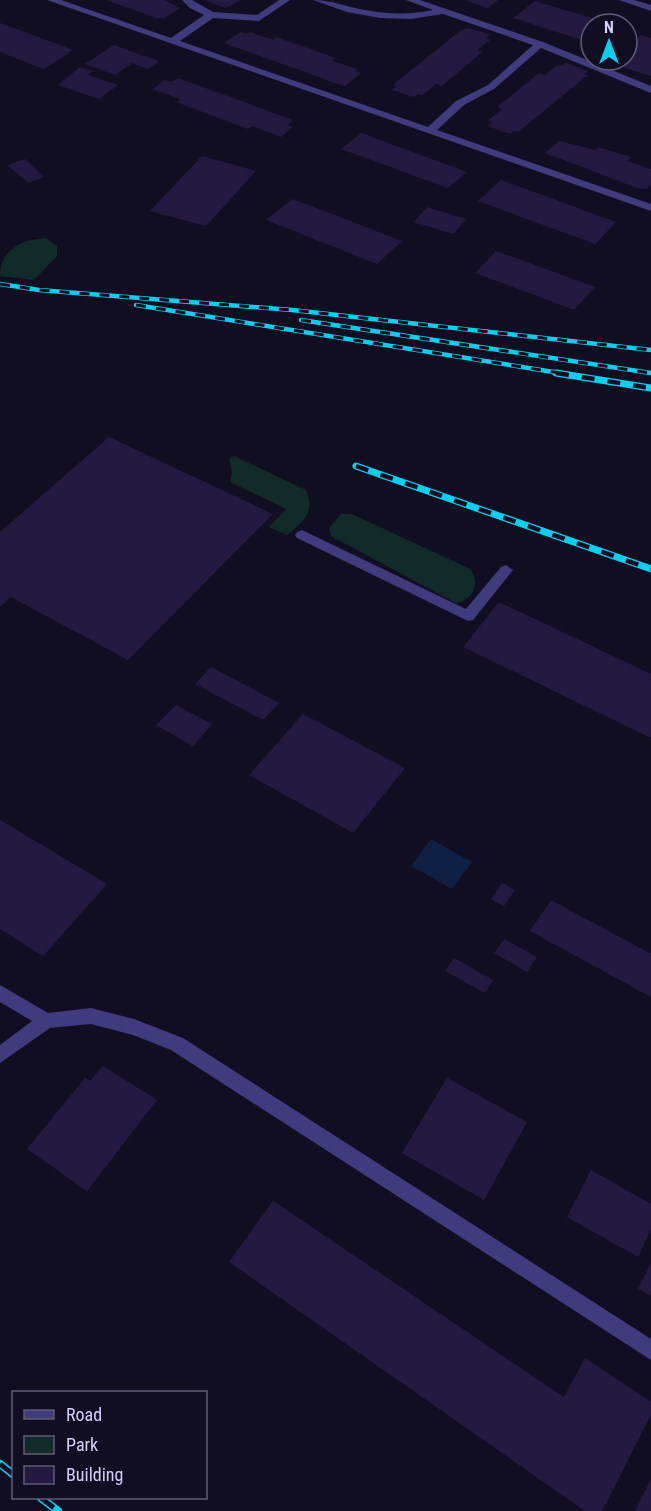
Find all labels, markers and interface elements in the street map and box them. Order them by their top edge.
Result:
north arrow [579,12,639,72]
text: N [604,18,614,37]
legend [12,1391,207,1499]
text: Road [66,1404,102,1425]
text: Park [66,1434,98,1455]
text: Building [66,1464,123,1485]

